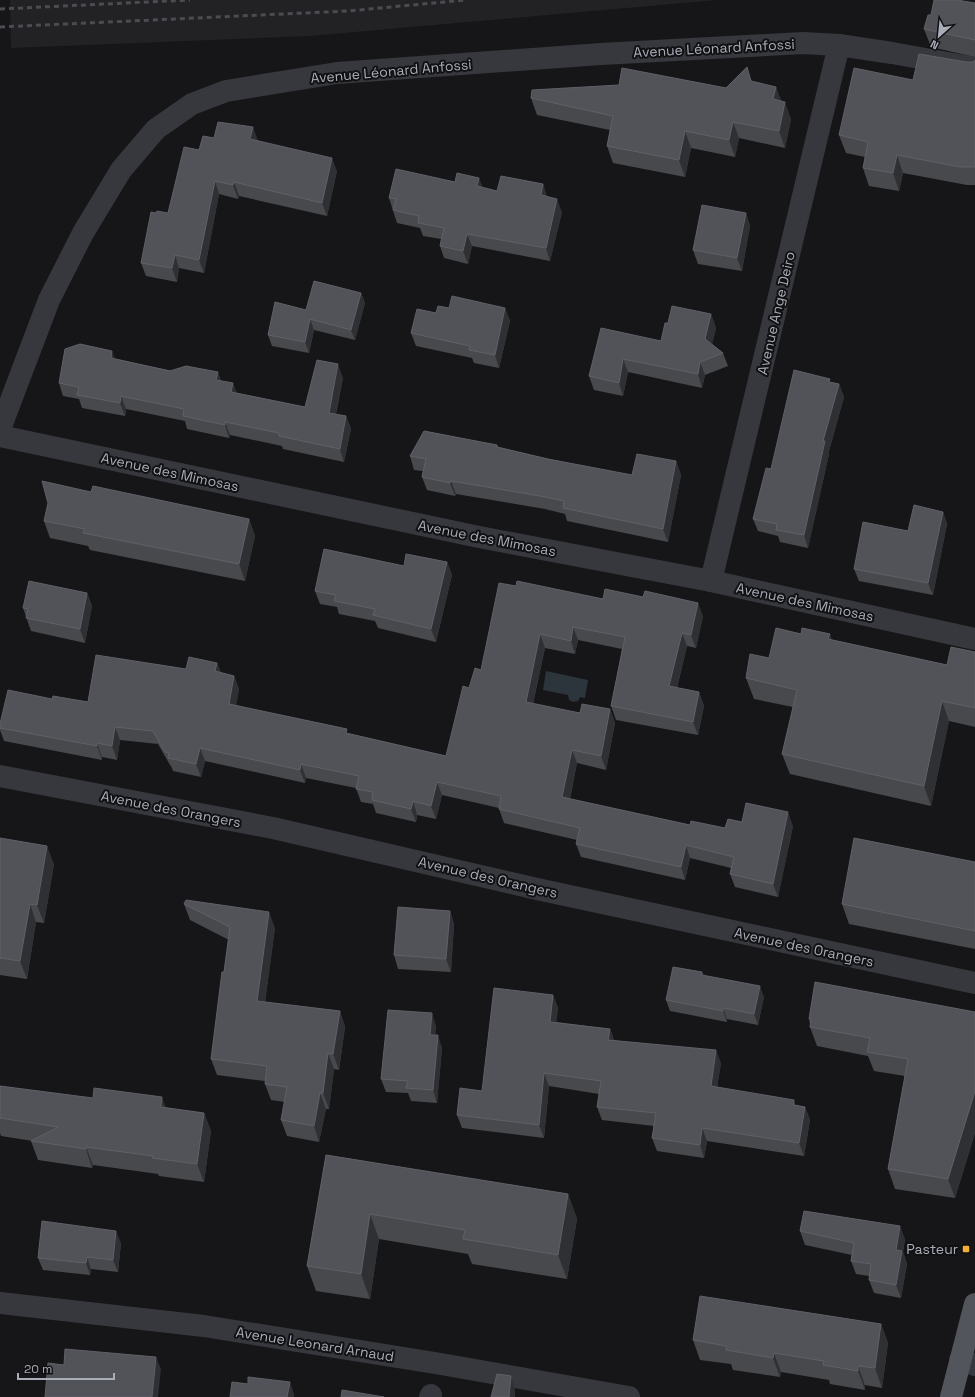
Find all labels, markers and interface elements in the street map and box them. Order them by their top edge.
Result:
north arrow [919,16,959,56]
street label: Avenue Léonard Anfossi [633,35,795,61]
text: N [928,37,941,53]
street label: Avenue Léonard Anfossi [310,55,472,87]
street label: Avenue Ange Deiro [753,250,799,376]
street label: Avenue des Mimosas [100,449,240,495]
street label: Avenue des Mimosas [416,516,558,560]
street label: Avenue des Mimosas [735,579,875,625]
street label: Avenue des Orangers [100,787,242,831]
street label: Avenue des Orangers [417,852,559,902]
street label: Avenue des Orangers [733,923,875,971]
place label: Pasteur [906,1240,958,1258]
marker: Pasteur [961,1244,971,1254]
street label: Avenue Leonard Arnaud [235,1323,395,1365]
scale bar [18,1355,114,1381]
text: 20 m [24,1361,52,1377]

